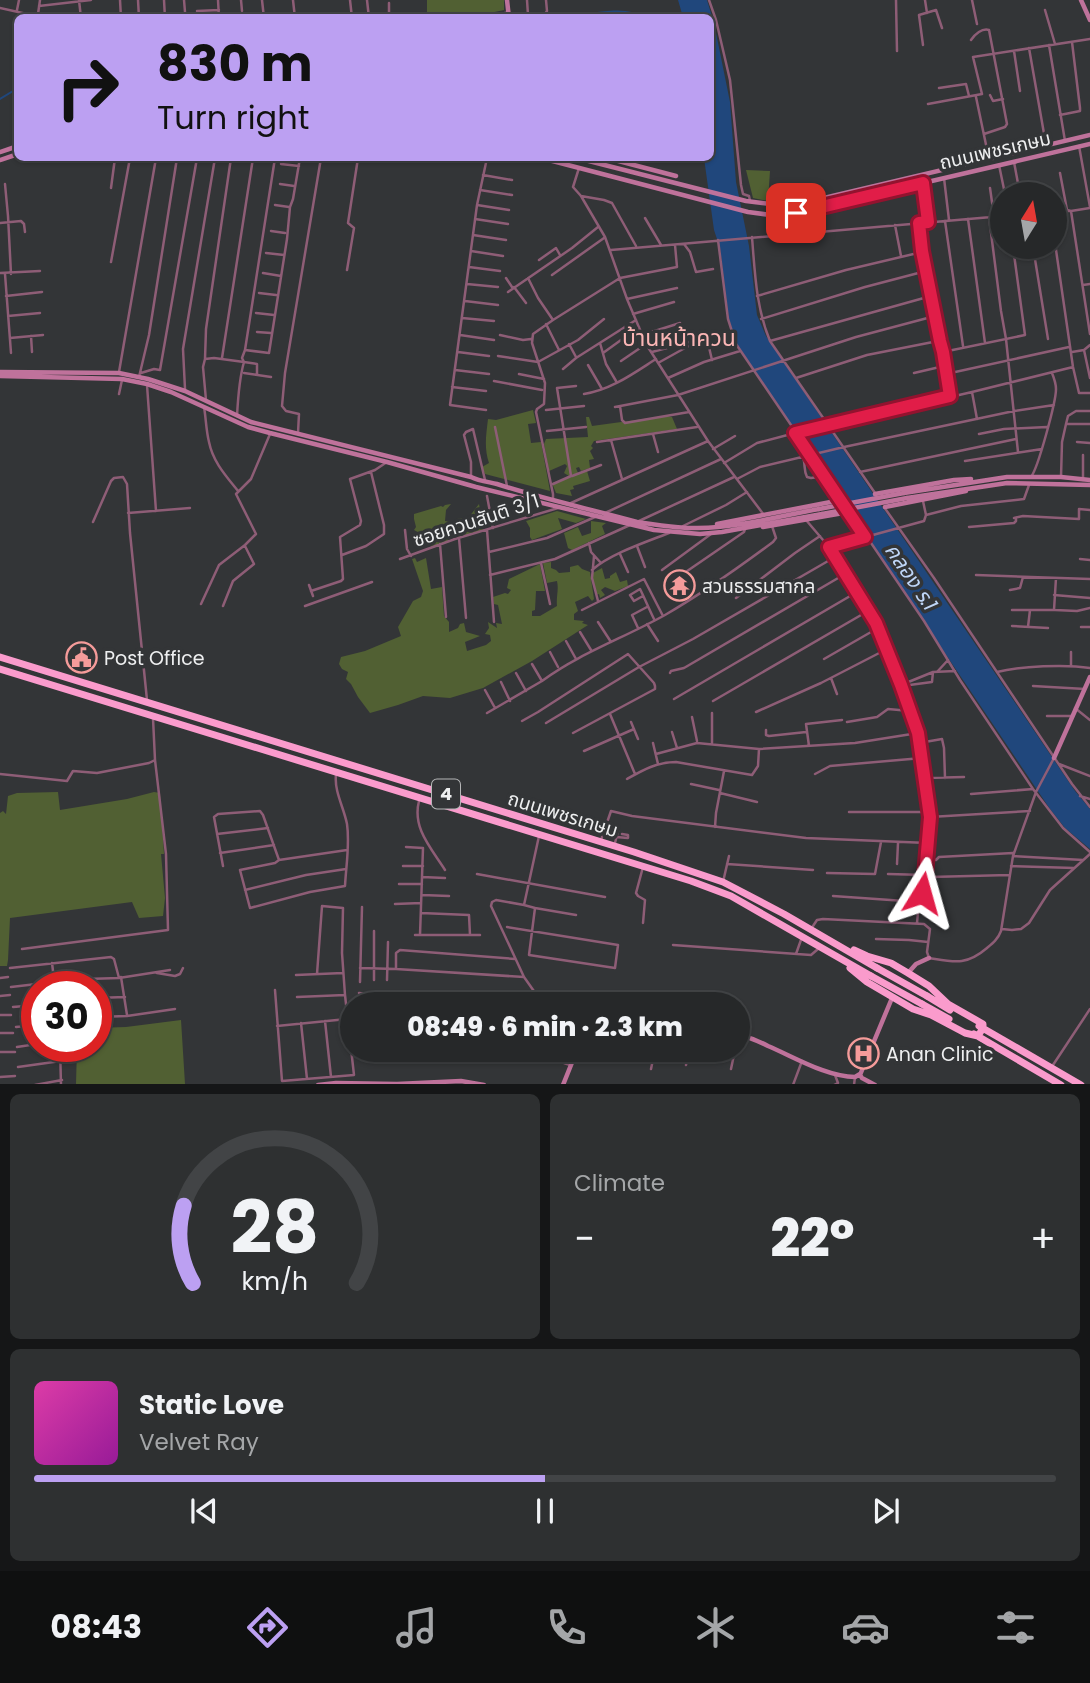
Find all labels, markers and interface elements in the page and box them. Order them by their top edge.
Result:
text: 830 m [157,30,313,98]
icon: right [42,42,133,133]
text: Turn right [157,95,309,140]
street label: ถนนเพชรเกษม [937,125,1054,176]
north arrow [990,182,1068,259]
map controls [990,182,1067,259]
pin [766,183,826,243]
icon: arrive [777,194,815,232]
district label: บ้านหน้าควน [622,322,736,354]
street label: ซอยควนสันติ 3/1 [409,487,543,554]
water label: คลอง ร.1 [878,537,945,616]
temple icon: สวนธรรมสากล [662,569,696,603]
place label: สวนธรรมสากล [702,573,815,600]
public building icon: Post Office [64,641,98,675]
place label: Post Office [104,645,205,672]
road number: 4 [432,780,460,808]
street label: ถนนเพชรเกษม [505,785,621,844]
position arrow [885,856,959,930]
speed limit sign: 30 [21,971,112,1062]
text: 08:49 · 6 min · 2.3 km [407,1009,683,1045]
hospital icon: Anan Clinic [846,1037,880,1071]
place label: Anan Clinic [886,1041,993,1068]
text: Climate [574,1167,665,1199]
text: 28 [231,1177,319,1278]
text: 22° [770,1202,855,1275]
text: − [574,1212,595,1265]
text: + [1030,1212,1056,1265]
text: km/h [242,1263,308,1298]
text: Static Love [139,1387,284,1423]
text: Velvet Ray [139,1426,259,1458]
icon: previous [185,1492,223,1530]
icon: pause [526,1492,564,1530]
icon: next [867,1492,905,1530]
icon: directions [243,1603,292,1652]
icon: music [392,1603,441,1652]
icon: phone [542,1603,591,1652]
icon: climate [691,1603,740,1652]
icon: car [841,1603,890,1652]
icon: filters [991,1603,1040,1652]
text: 08:43 [50,1604,142,1649]

